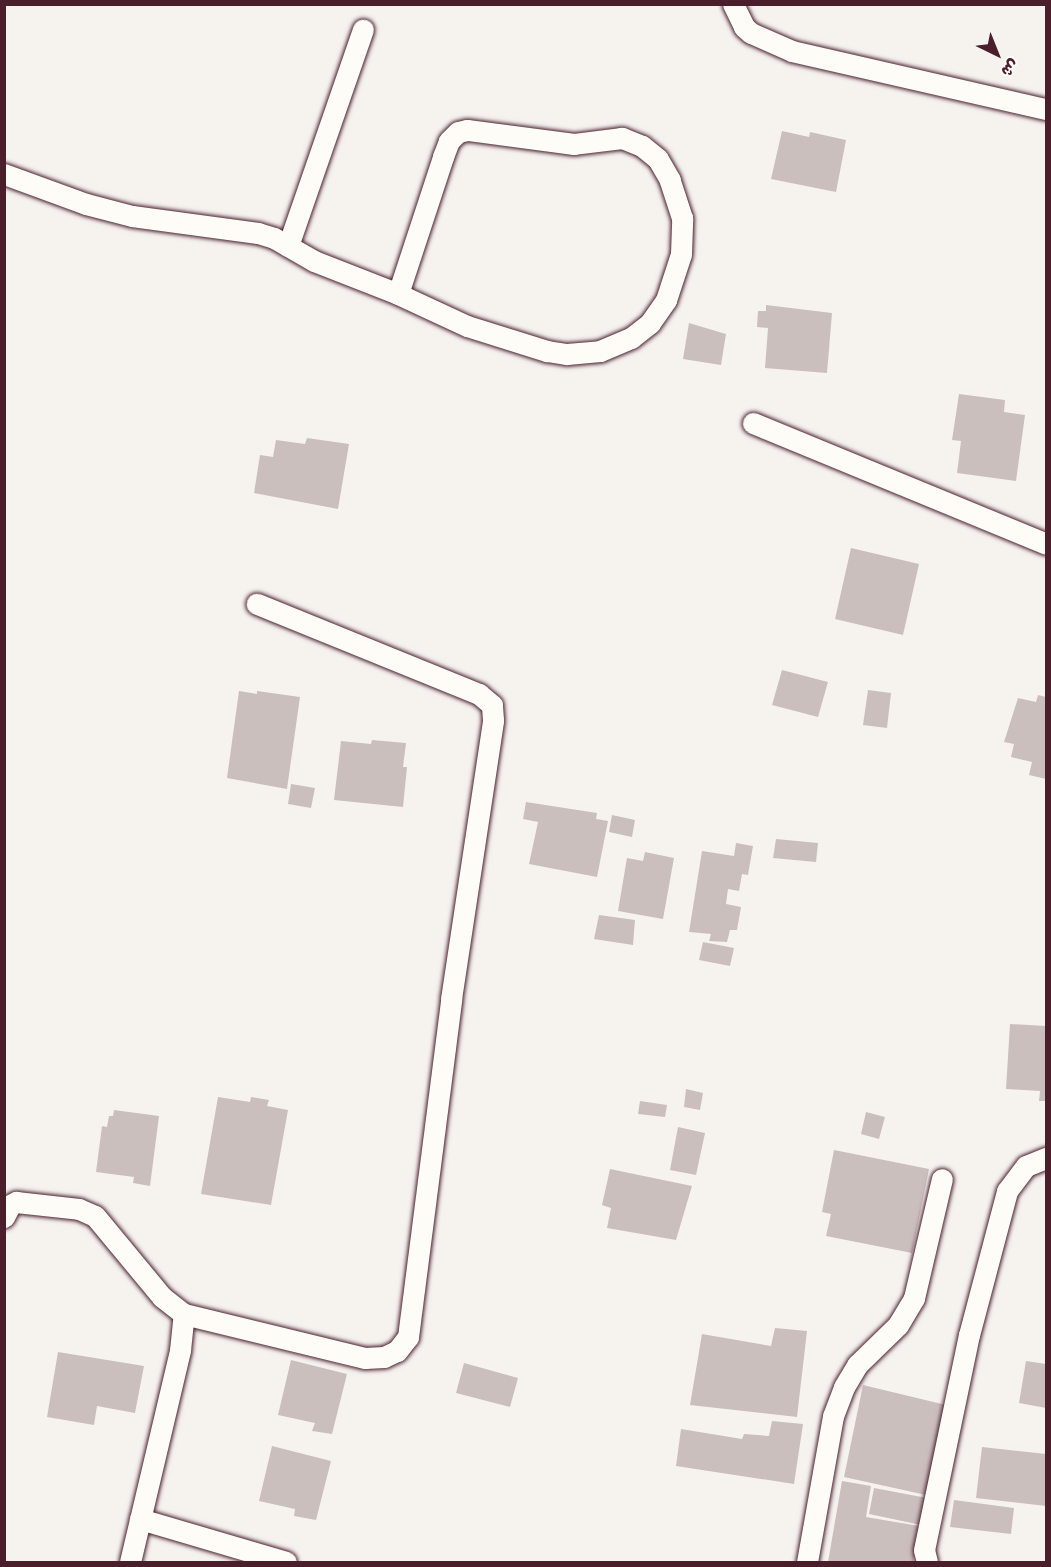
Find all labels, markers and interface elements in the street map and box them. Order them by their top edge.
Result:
north arrow [967,24,1027,84]
text: ش [997,55,1023,80]

